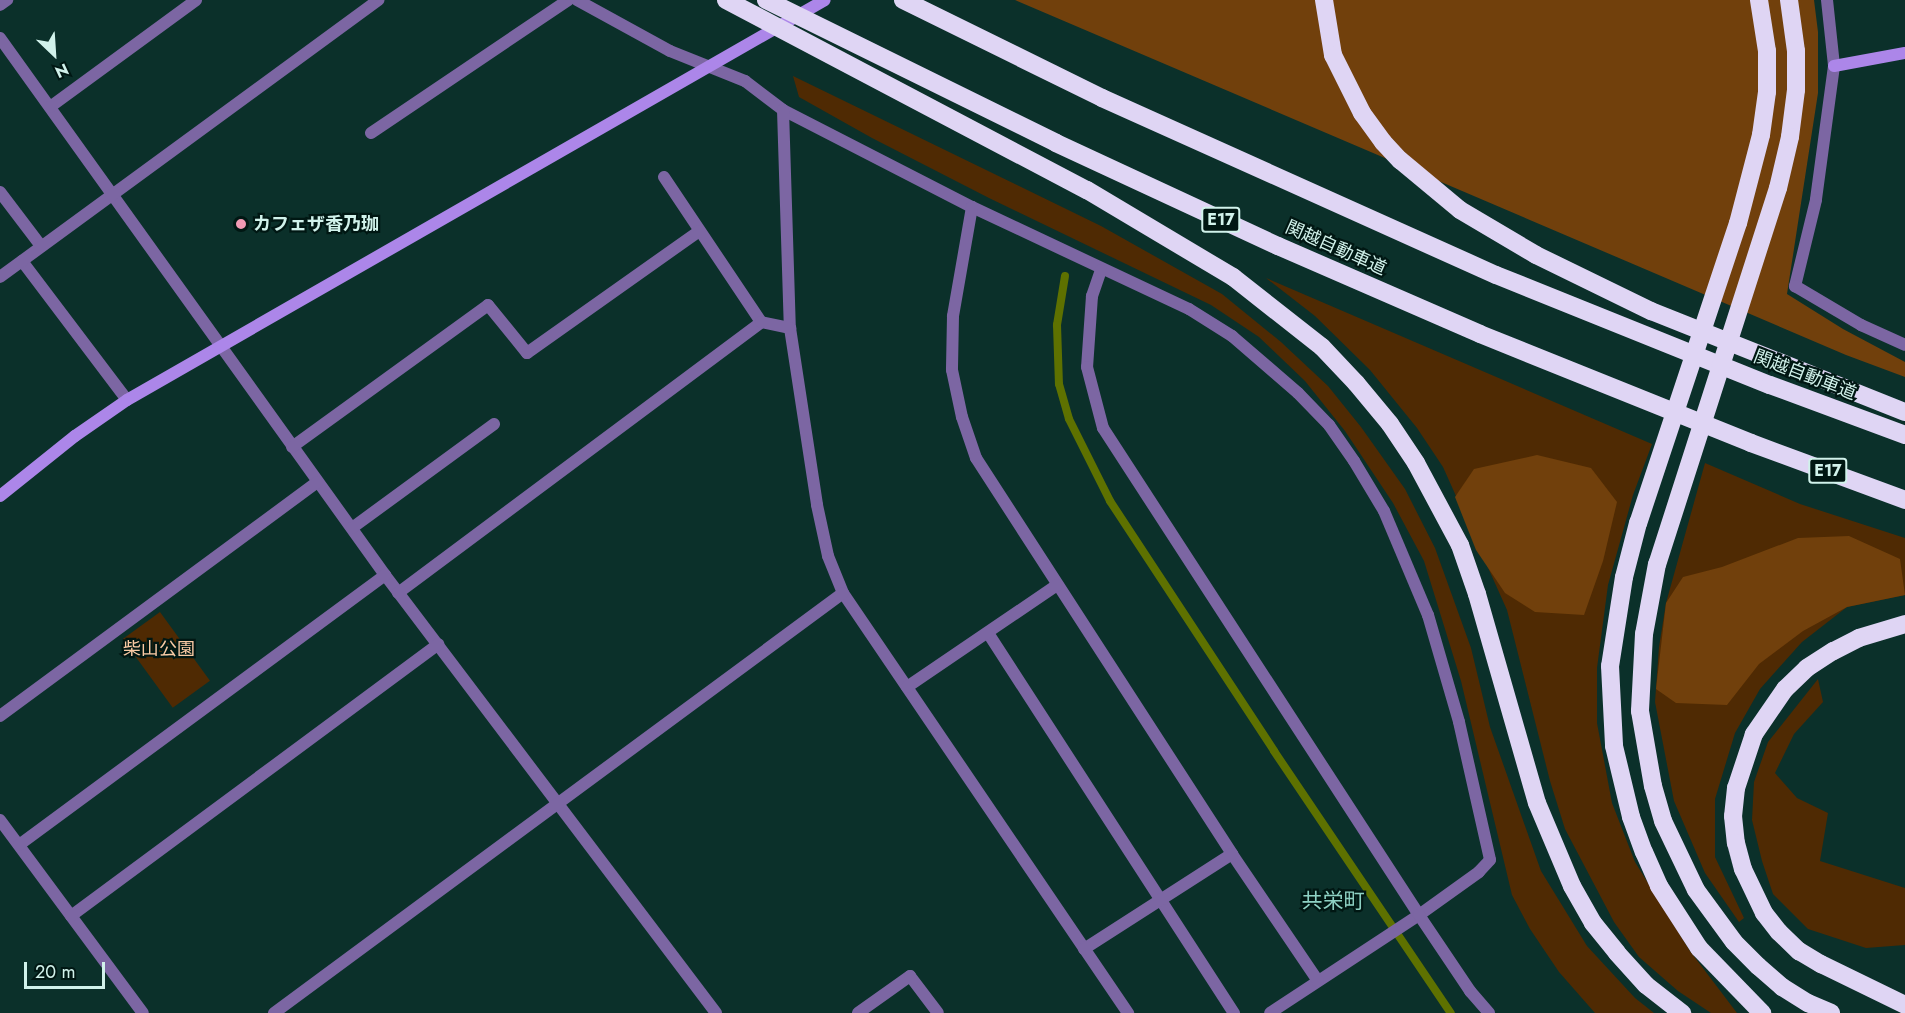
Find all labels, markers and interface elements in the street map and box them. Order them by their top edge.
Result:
north arrow [24,24,84,84]
text: N [51,58,72,84]
road number: E17 [1200,207,1242,233]
place label: カフェザ香乃珈 [253,213,379,235]
street label: 関越自動車道 [1282,216,1390,280]
marker: カフェザ香乃珈 [234,217,248,231]
street label: 関越自動車道 [1751,346,1859,404]
road number: E17 [1807,458,1849,484]
park label: 柴山公園 [123,638,195,660]
district label: 共栄町 [1302,888,1364,914]
scale bar [27,950,108,988]
text: 20 m [35,959,75,985]

